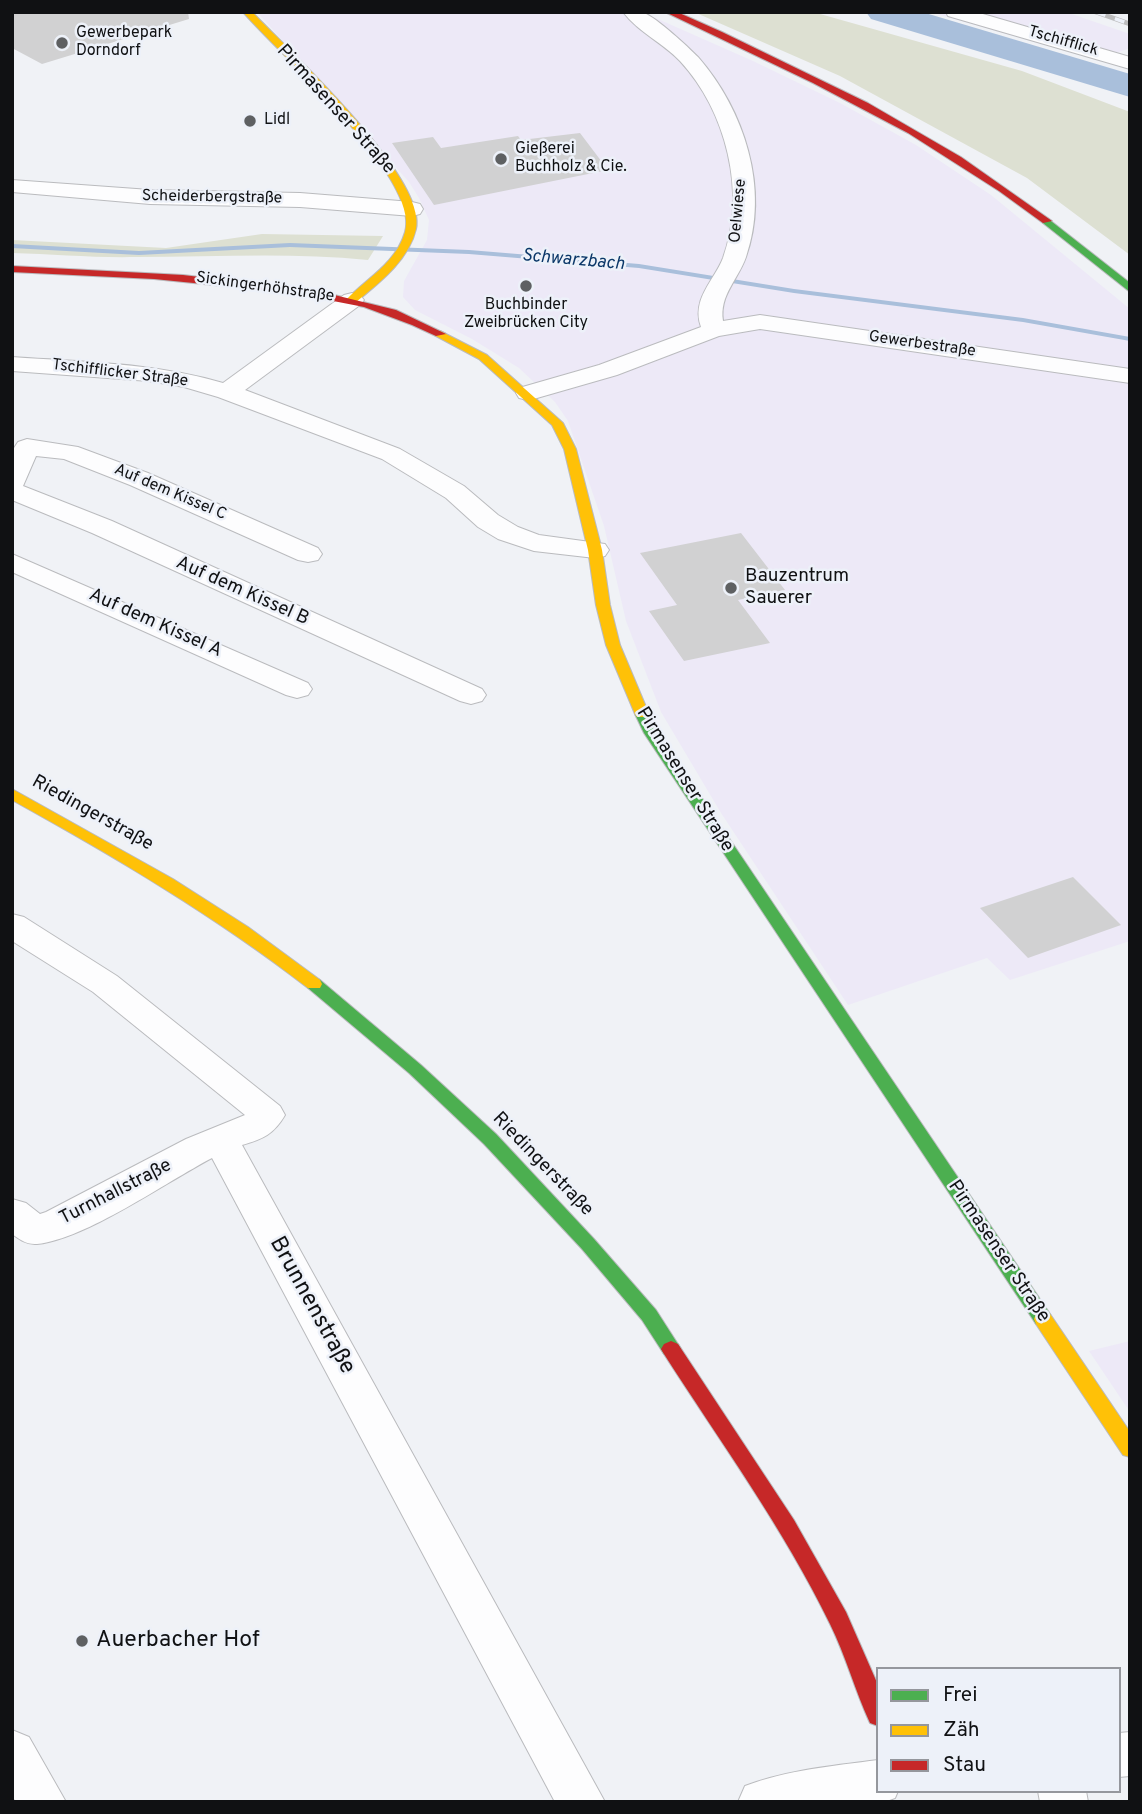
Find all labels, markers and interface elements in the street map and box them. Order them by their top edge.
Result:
street label: Tschifflick [1026,23,1100,61]
place label: Gewerbepark Dorndorf [76,24,172,62]
marker: Gewerbepark Dorndorf [54,35,70,51]
street label: Pirmasenser Straße [271,41,399,179]
place label: Lidl [264,111,290,131]
marker: Lidl [242,113,258,129]
place label: Gießerei Buchholz & Cie. [515,140,627,178]
marker: Gießerei Buchholz & Cie. [493,151,509,167]
street label: Oelwiese [727,178,751,244]
street label: Scheiderbergstraße [142,187,282,209]
water label: Schwarzbach [521,246,625,276]
street label: Sickingerhöhstraße [195,269,335,307]
marker: Buchbinder Zweibrücken City [518,278,534,294]
place label: Buchbinder Zweibrücken City [464,296,588,334]
street label: Gewerbestraße [867,328,977,362]
street label: Tschifflicker Straße [51,356,189,392]
street label: Auf dem Kissel C [111,461,229,525]
street label: Auf dem Kissel B [172,552,312,632]
place label: Bauzentrum Sauerer [745,566,849,610]
marker: Bauzentrum Sauerer [723,580,739,596]
street label: Auf dem Kissel A [85,584,225,664]
street label: Pirmasenser Straße [630,703,738,857]
street label: Riedingerstraße [27,771,157,857]
street label: Riedingerstraße [487,1108,597,1222]
street label: Turnhallstraße [56,1155,176,1231]
street label: Pirmasenser Straße [942,1177,1054,1327]
street label: Brunnenstraße [262,1232,360,1380]
place label: Auerbacher Hof [96,1627,260,1655]
marker: Auerbacher Hof [74,1633,90,1649]
legend [876,1667,1121,1793]
text: Frei [943,1682,978,1709]
text: Zäh [943,1717,980,1744]
text: Stau [943,1752,986,1779]

